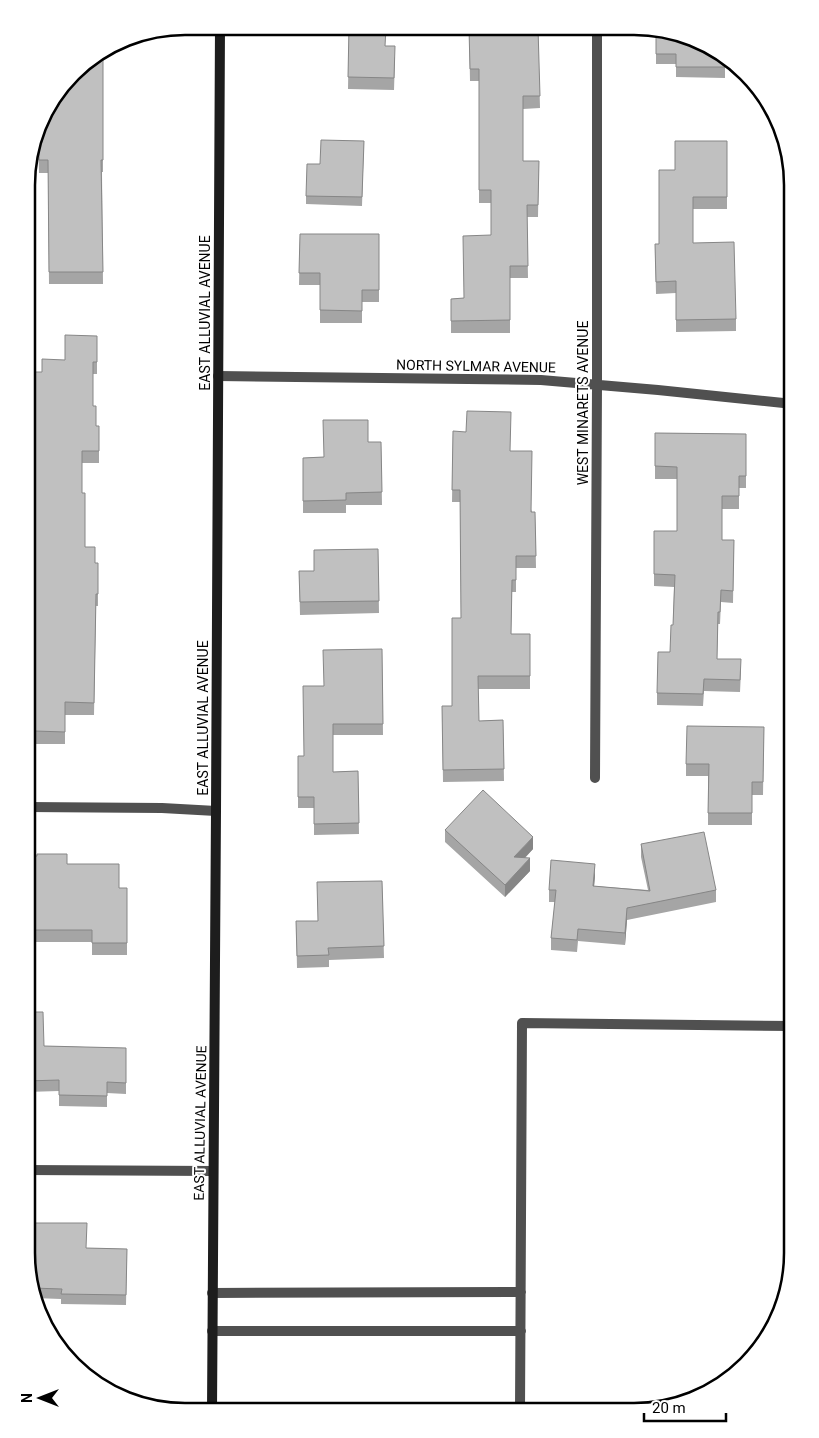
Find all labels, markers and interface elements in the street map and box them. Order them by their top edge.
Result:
street label: EAST ALLUVIAL AVENUE [197,235,213,391]
street label: WEST MINARETS AVENUE [575,321,591,485]
street label: NORTH SYLMAR AVENUE [396,357,556,375]
street label: EAST ALLUVIAL AVENUE [195,640,211,796]
street label: EAST ALLUVIAL AVENUE [191,1045,209,1201]
north arrow [15,1373,65,1423]
scale bar [644,1390,726,1422]
text: N [19,1393,35,1403]
text: 20 m [652,1399,686,1417]

